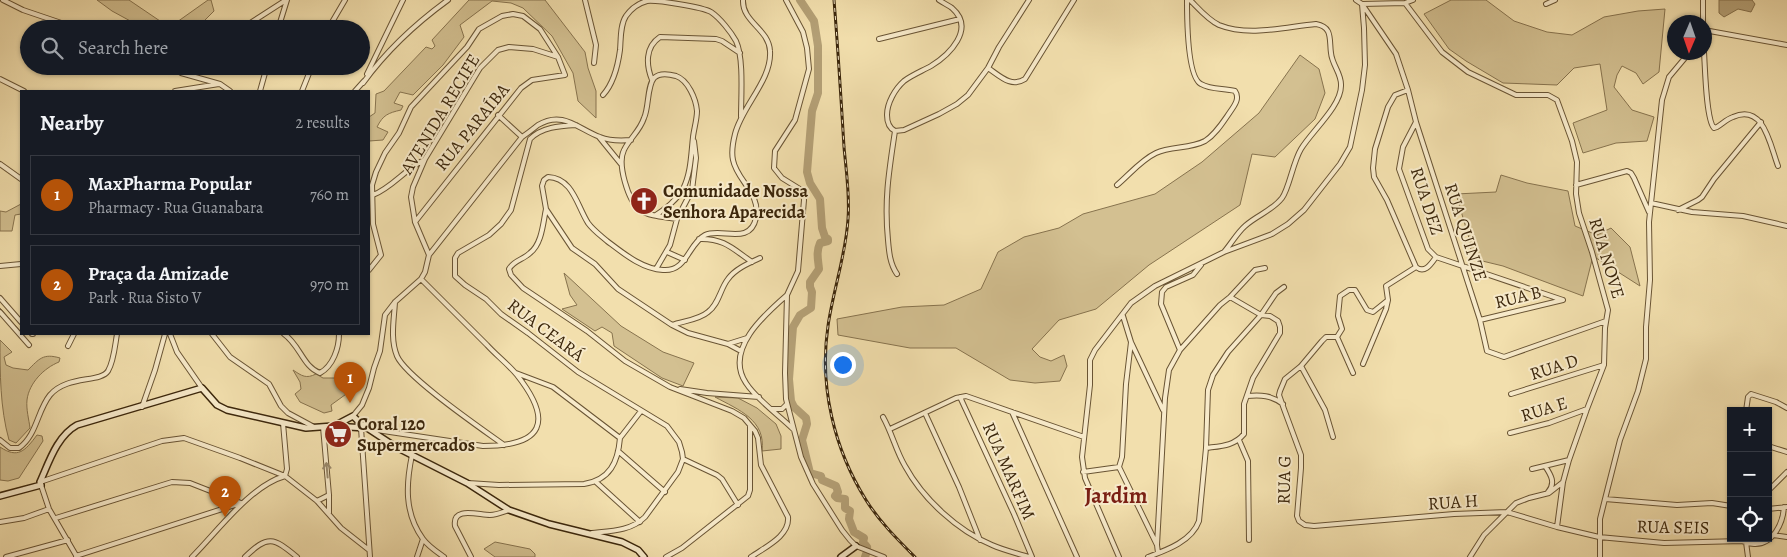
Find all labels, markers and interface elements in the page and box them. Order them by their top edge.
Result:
north arrow [1667,15,1712,60]
search box [20,20,370,75]
icon: search [38,34,66,62]
text: Search here [78,35,168,61]
street label: AVENIDA RECIFE [394,49,485,179]
street label: RUA PARAÍBA [429,78,515,176]
text: Nearby [40,109,103,137]
text: 2 results [295,112,350,134]
street label: RUA DEZ [1405,164,1449,238]
text: MaxPharma Popular [88,171,252,197]
place label: Comunidade Nossa Senhora Aparecida [663,179,809,224]
street label: RUA QUINZE [1439,180,1493,284]
text: 1 [54,184,60,206]
text: 760 m [310,184,349,206]
church icon: Comunidade Nossa Senhora Aparecida [629,186,659,216]
text: Pharmacy · Rua Guanabara [88,197,263,219]
street label: RUA NOVE [1583,215,1631,301]
text: Praça da Amizade [88,261,229,287]
text: 2 [53,274,61,296]
text: 970 m [310,274,349,296]
street label: RUA B [1492,280,1544,314]
text: Park · Rua Sisto V [88,287,202,309]
street label: RUA CEARÁ [503,293,590,367]
street label: RUA D [1527,348,1581,386]
your location [830,352,856,378]
pin: 1 [334,362,366,403]
street label: RUA E [1518,391,1570,427]
map controls [1727,407,1772,542]
button: + [1727,407,1772,452]
place label: Coral 120 Supermercados [357,412,475,457]
street label: RUA MARFIM [977,418,1041,524]
supermarket icon: Coral 120 Supermercados [323,419,353,449]
button: − [1727,452,1772,497]
street label: RUA G [1272,455,1296,505]
one-way arrow [322,463,332,479]
pin: 2 [209,476,241,517]
district label: Jardim [1085,481,1147,511]
street label: RUA H [1427,488,1479,516]
button: locate [1727,497,1772,542]
street label: RUA SEIS [1636,514,1710,540]

